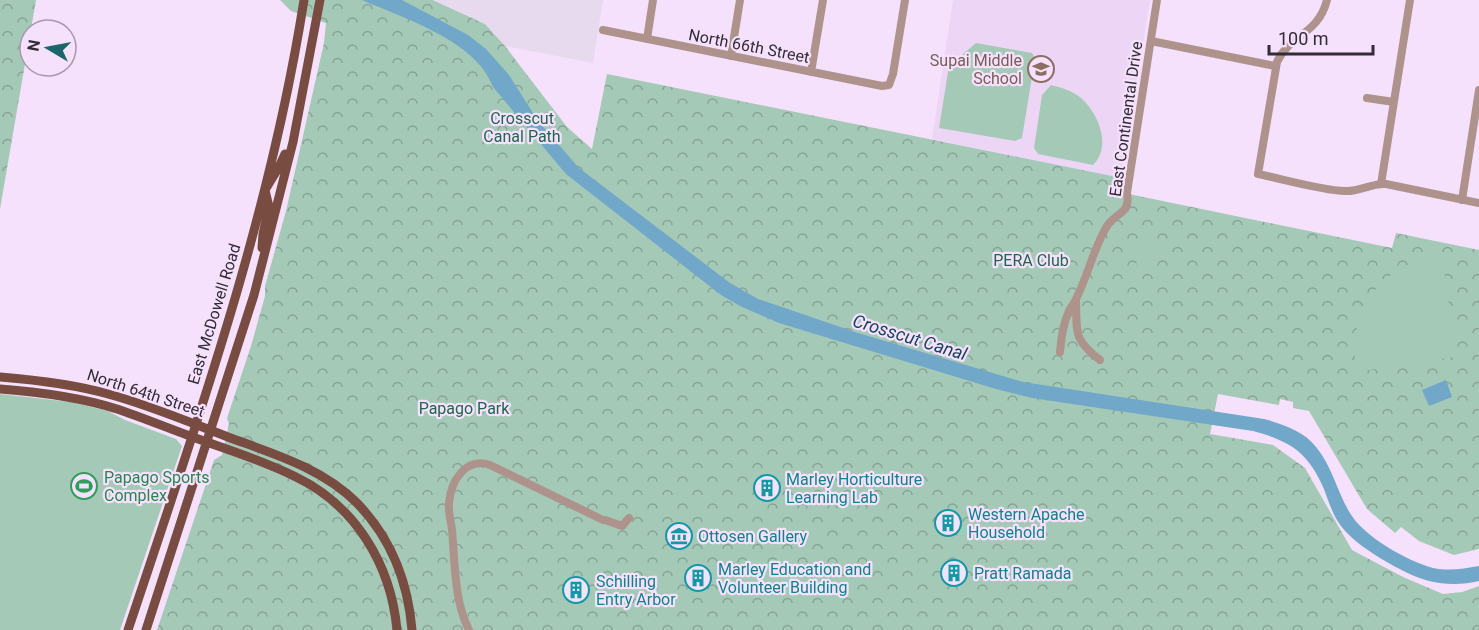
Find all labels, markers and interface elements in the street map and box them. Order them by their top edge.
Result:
north arrow [18,18,78,78]
scale bar [1269,18,1372,56]
street label: North 66th Street [687,25,811,67]
text: 100 m [1278,28,1329,49]
text: N [23,38,44,53]
street label: East Continental Drive [1106,40,1146,198]
place label: Supai Middle School [930,51,1022,88]
school or university icon: Supai Middle School [1026,54,1056,84]
park label: Crosscut Canal Path [483,109,561,146]
street label: East McDowell Road [184,241,244,387]
park label: PERA Club [993,251,1069,270]
water label: Crosscut Canal [850,310,970,365]
street label: North 64th Street [85,365,207,421]
park label: Papago Park [419,399,510,418]
place label: Papago Sports Complex [104,468,209,505]
place label: Marley Horticulture Learning Lab [786,470,922,507]
sports icon: Papago Sports Complex [69,471,99,501]
building icon: Marley Horticulture Learning Lab [752,473,782,503]
place label: Western Apache Household [968,505,1084,542]
building icon: Western Apache Household [933,508,963,538]
museum icon: Ottosen Gallery [664,521,694,551]
place label: Ottosen Gallery [698,527,807,546]
building icon: Pratt Ramada [939,558,969,588]
place label: Marley Education and Volunteer Building [718,560,871,597]
building icon: Marley Education and Volunteer Building [683,563,713,593]
place label: Pratt Ramada [974,564,1071,583]
place label: Schilling Entry Arbor [596,572,676,609]
building icon: Schilling Entry Arbor [561,575,591,605]

